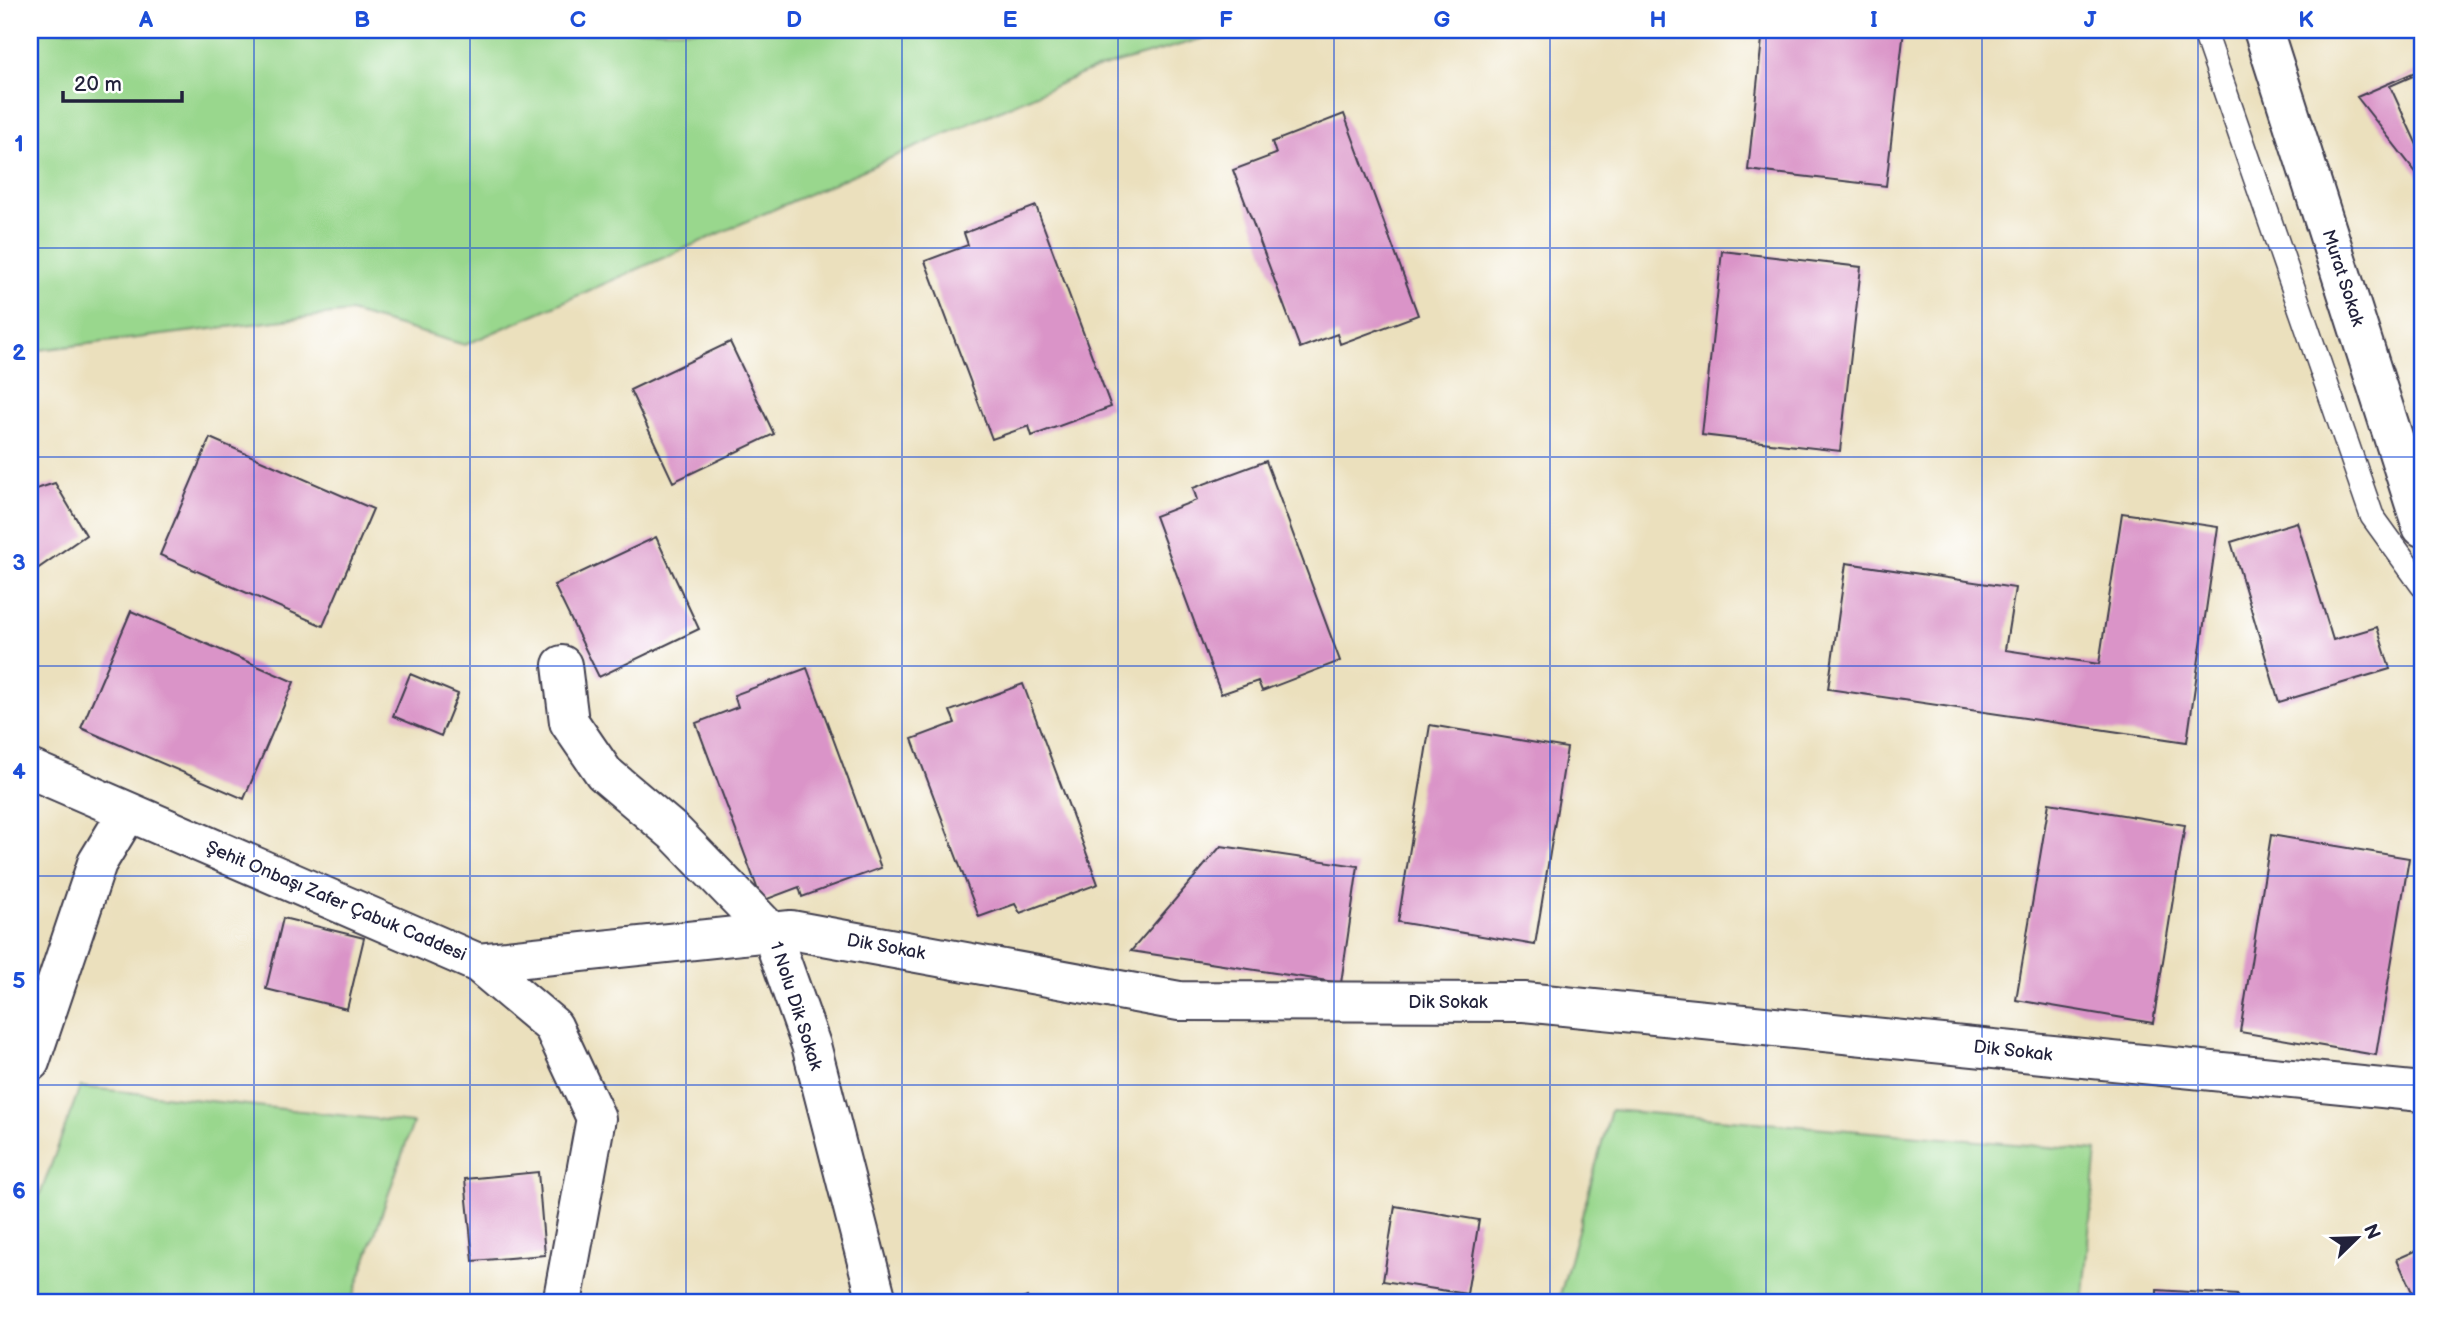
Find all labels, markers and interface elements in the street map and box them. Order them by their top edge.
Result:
text: A [138,6,154,34]
text: B [354,6,370,34]
text: C [570,6,586,34]
text: D [786,6,802,34]
text: E [1003,6,1018,34]
text: F [1219,6,1233,34]
text: G [1434,6,1451,34]
text: H [1649,6,1667,34]
text: I [1870,6,1878,34]
text: J [2084,6,2097,34]
text: K [2298,6,2314,34]
scale bar [63,60,182,104]
text: 20 m [74,72,122,97]
text: 1 [14,130,24,158]
street label: Murat Sokak [2317,227,2369,329]
text: 2 [12,339,26,367]
text: 3 [12,549,26,577]
text: 4 [12,758,26,786]
street label: Şehit Onbaşı Zafer Çabuk Caddesi [203,836,469,966]
street label: Dik Sokak [845,930,927,964]
street label: 1 Nolu Dik Sokak [765,939,827,1073]
text: 5 [12,967,26,995]
street label: Dik Sokak [1408,992,1488,1013]
street label: Dik Sokak [1972,1036,2054,1066]
text: 6 [12,1177,26,1205]
north arrow [2322,1204,2392,1274]
text: N [2358,1221,2385,1243]

